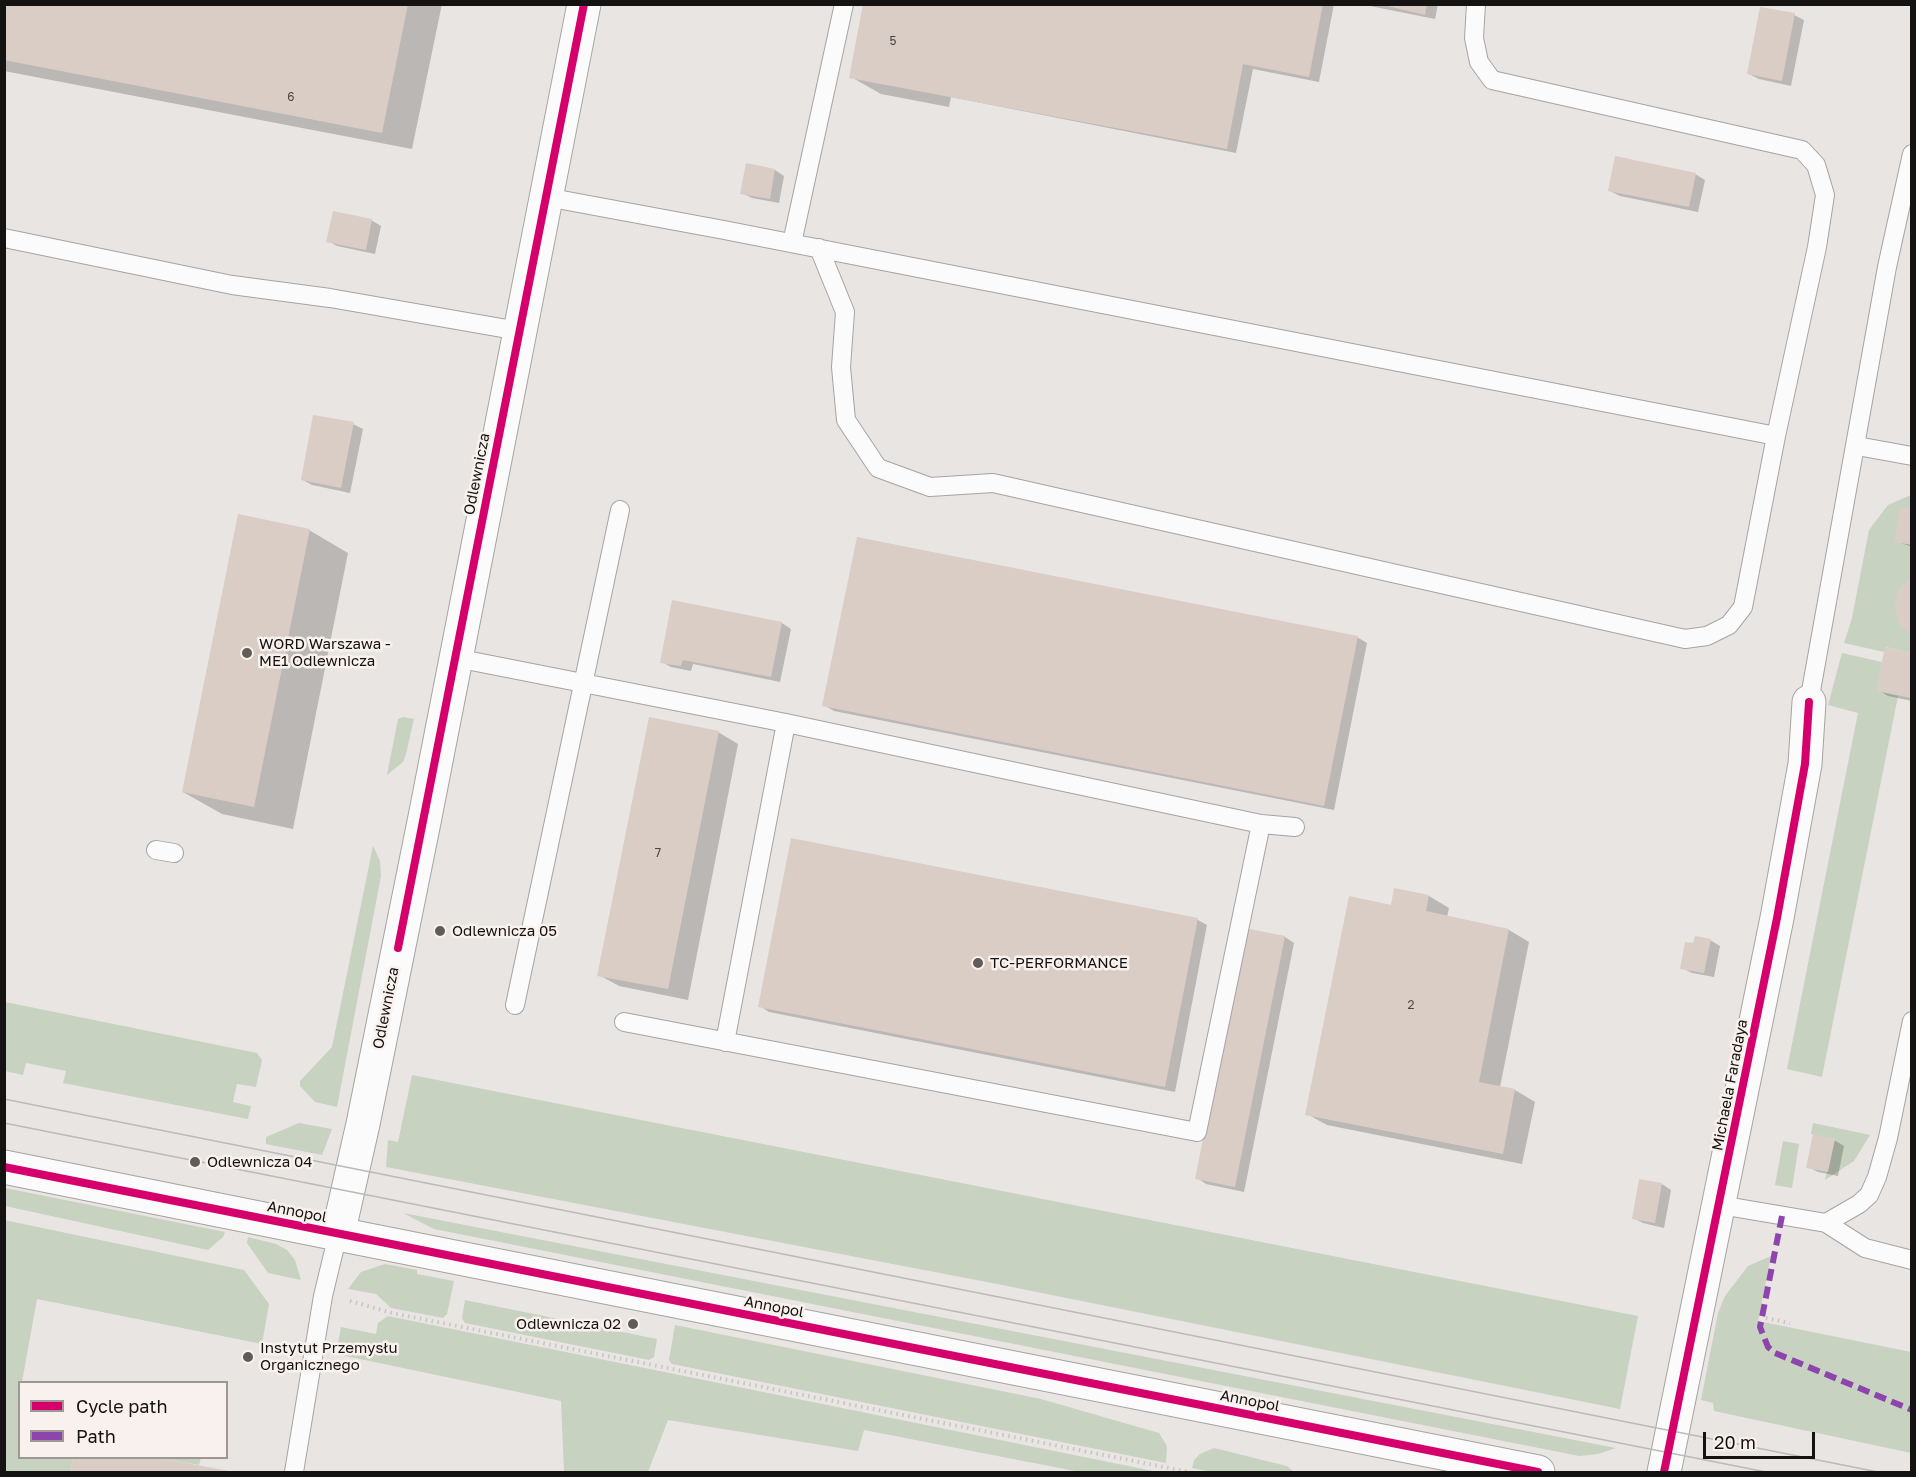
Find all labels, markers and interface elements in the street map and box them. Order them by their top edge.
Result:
house number: 5 [890,34,896,48]
house number: 6 [287,90,295,104]
street label: Odlewnicza [460,431,494,517]
place label: WORD Warszawa - ME1 Odlewnicza [259,635,391,670]
marker: WORD Warszawa - ME1 Odlewnicza [240,646,254,660]
house number: 7 [655,846,661,860]
place label: Odlewnicza 05 [452,922,557,940]
marker: Odlewnicza 05 [433,924,447,938]
place label: TC-PERFORMANCE [990,954,1128,972]
marker: TC-PERFORMANCE [971,956,985,970]
street label: Odlewnicza [369,965,403,1051]
house number: 2 [1408,998,1414,1012]
street label: Michaela Faradaya [1708,1018,1752,1152]
place label: Odlewnicza 04 [207,1153,312,1171]
marker: Odlewnicza 04 [188,1155,202,1169]
street label: Annopol [266,1197,328,1227]
street label: Annopol [743,1292,805,1322]
place label: Odlewnicza 02 [516,1315,621,1333]
marker: Odlewnicza 02 [626,1317,640,1331]
place label: Instytut Przemysłu Organicznego [260,1339,398,1374]
marker: Instytut Przemysłu Organicznego [241,1350,255,1364]
legend [18,1381,228,1459]
street label: Annopol [1219,1386,1281,1416]
text: Cycle path [76,1395,168,1417]
scale bar [1706,1420,1818,1458]
text: Path [76,1425,116,1447]
text: 20 m [1714,1431,1756,1453]

